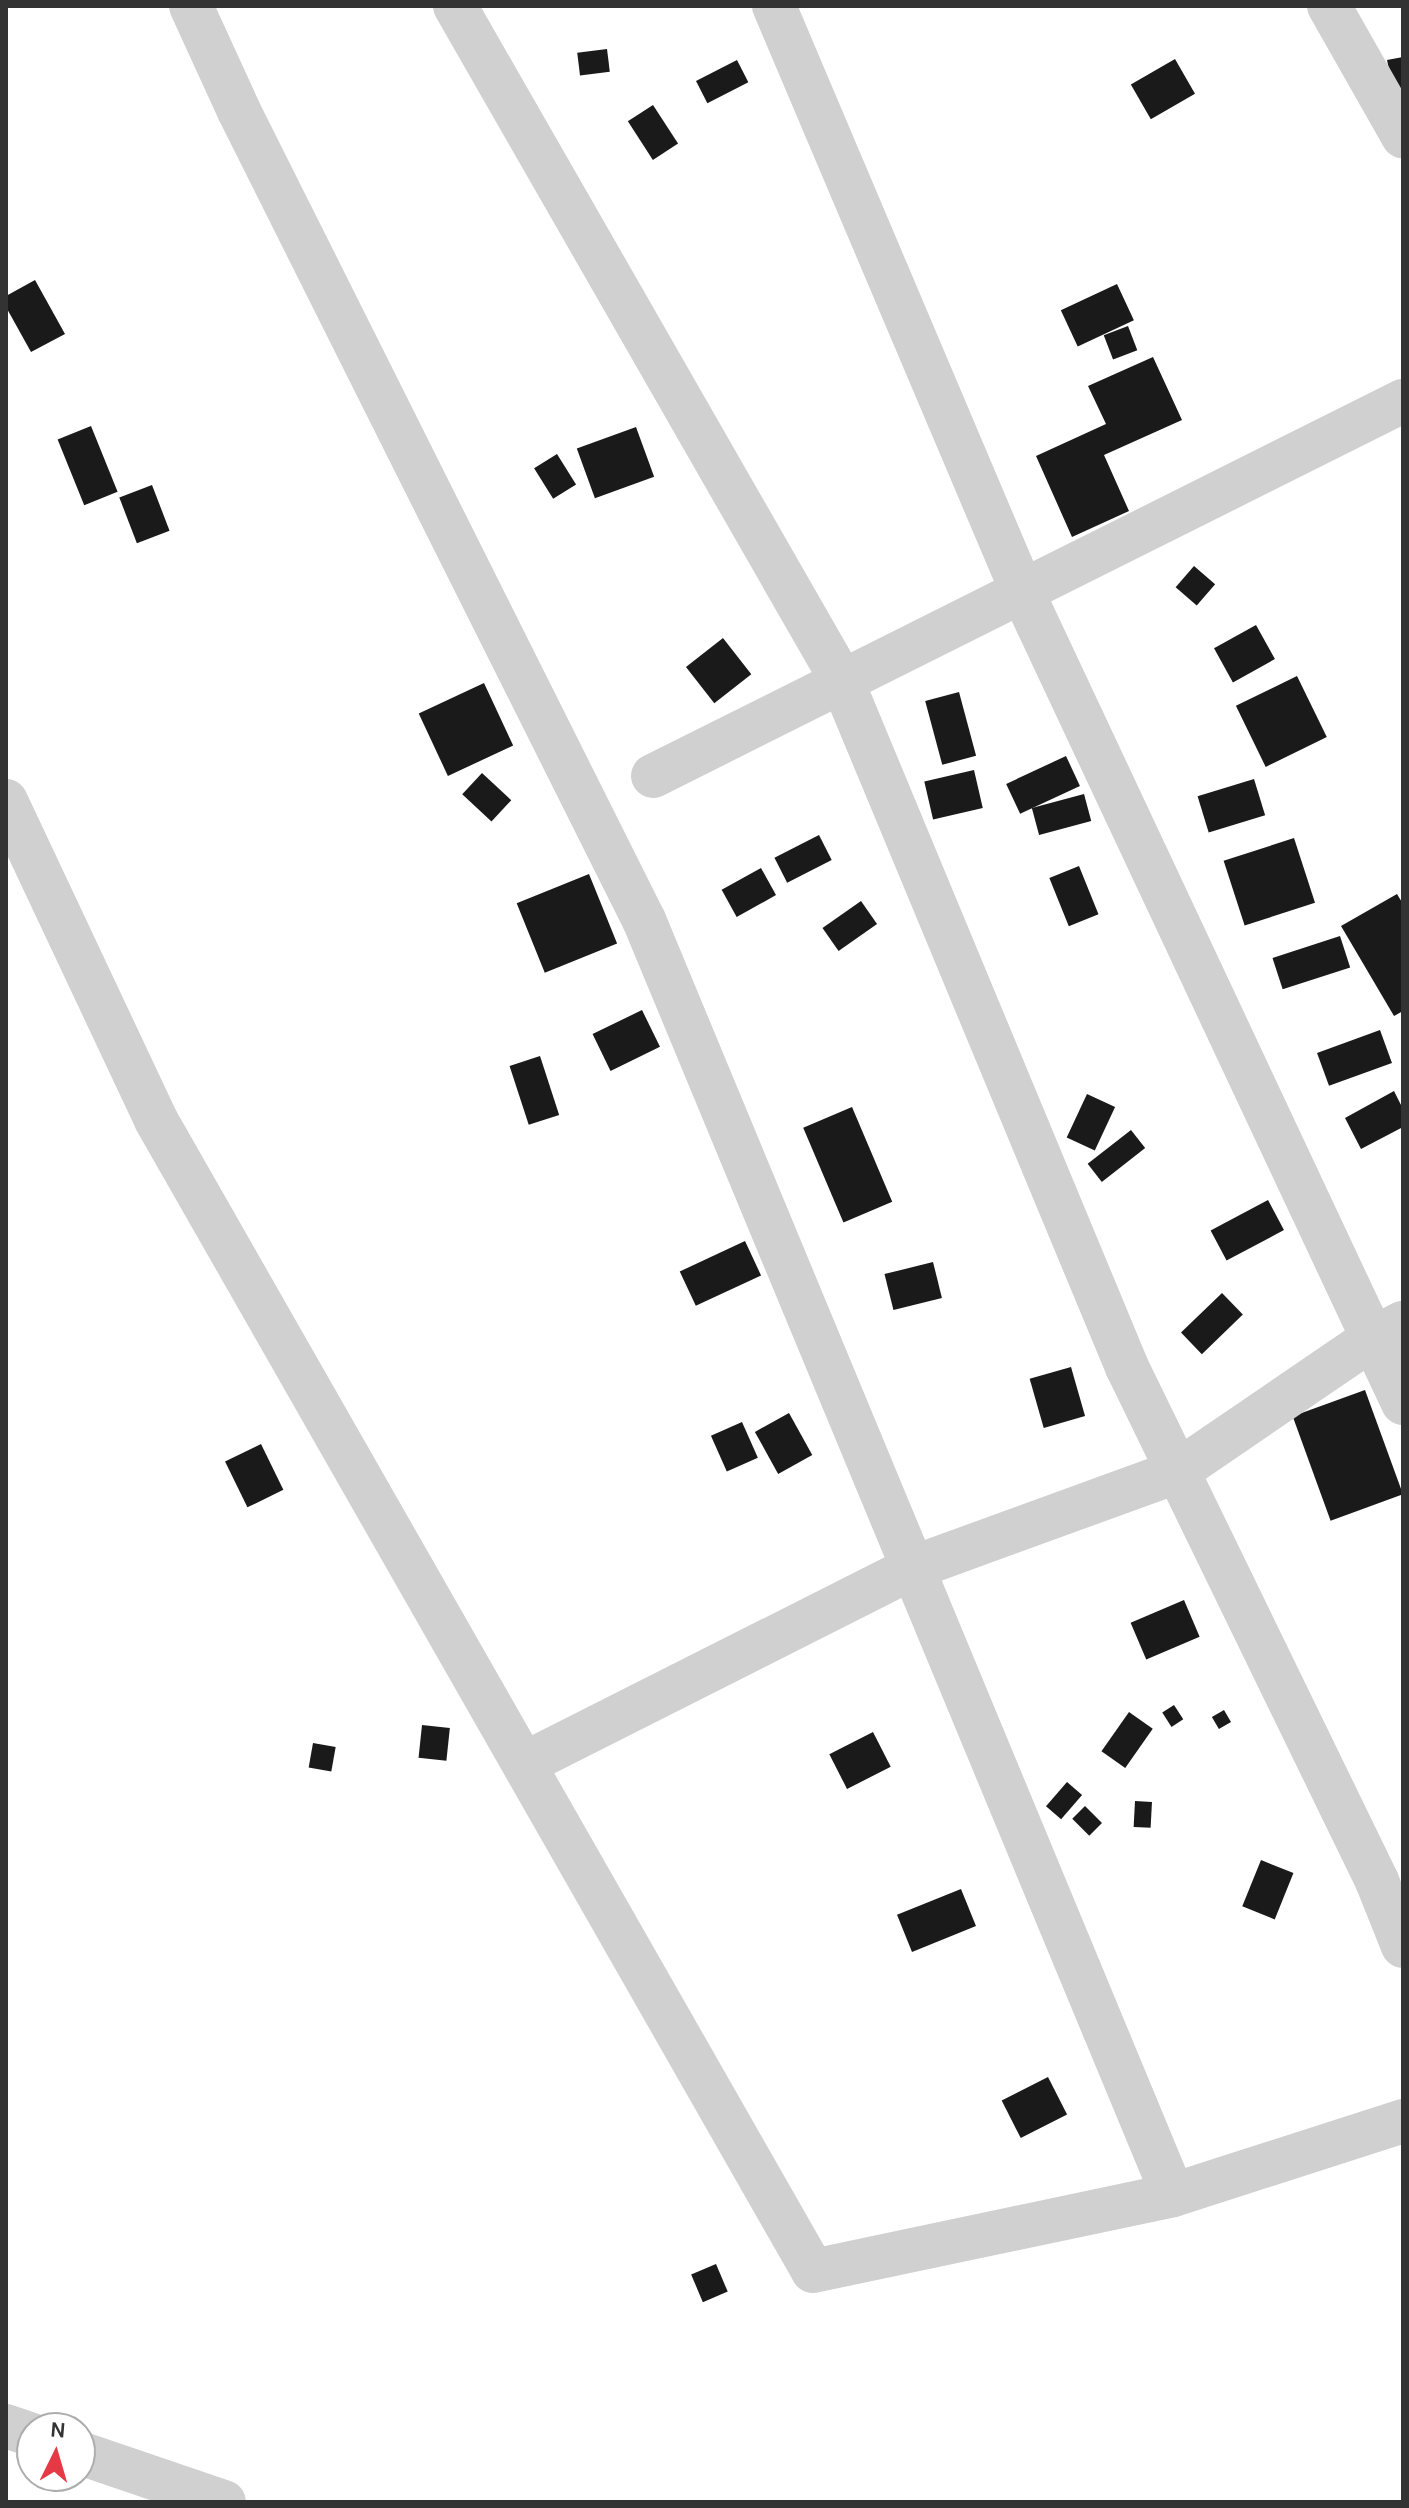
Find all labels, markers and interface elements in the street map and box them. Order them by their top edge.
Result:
north arrow [16,2412,96,2492]
text: N [49,2416,67,2444]

